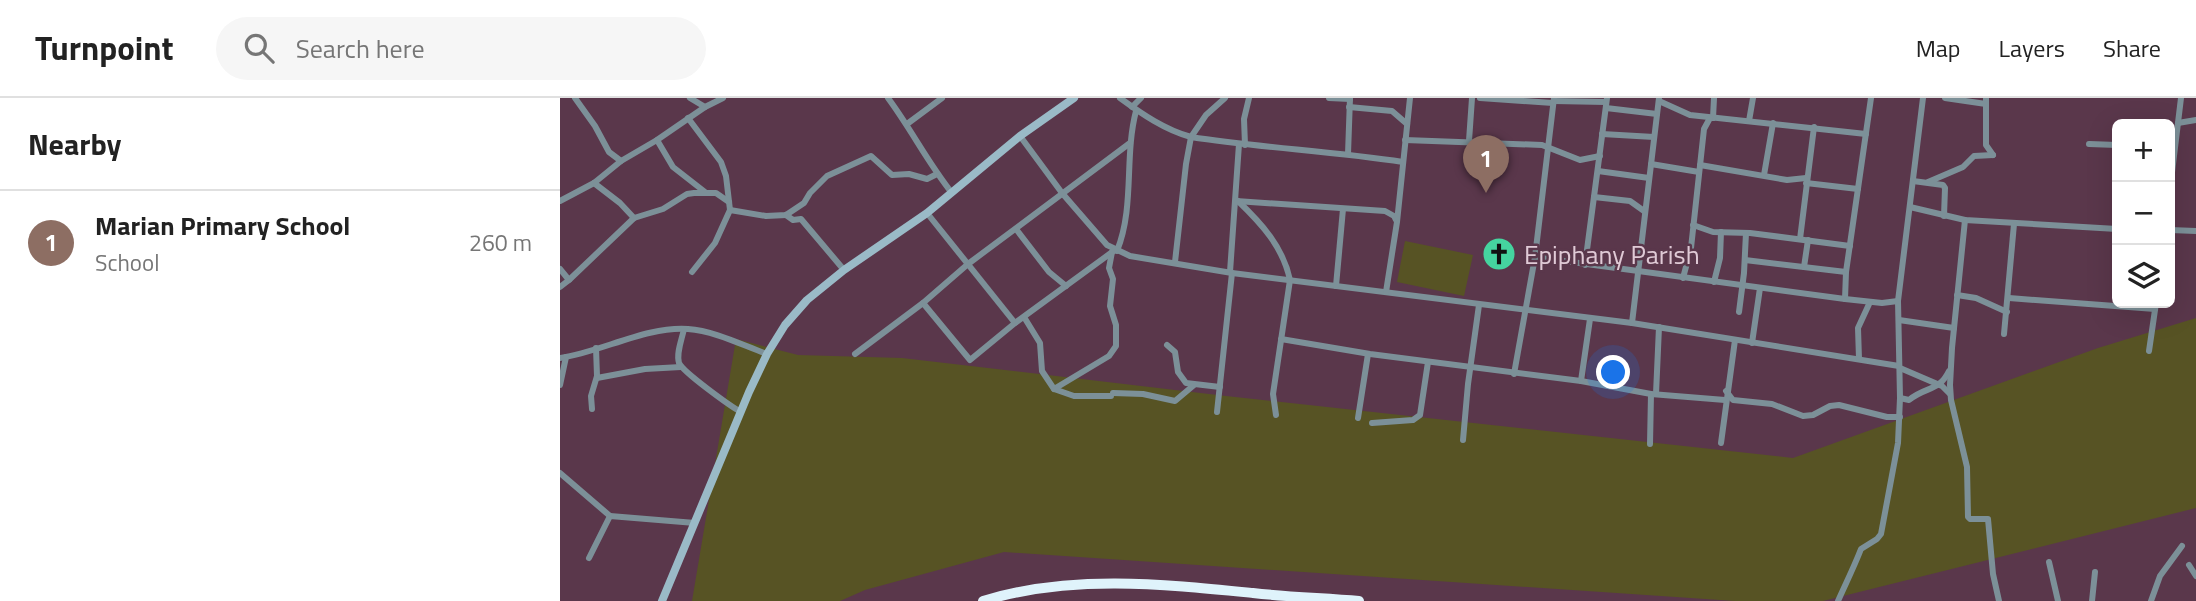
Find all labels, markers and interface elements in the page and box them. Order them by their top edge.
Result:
search box [216,17,706,80]
text: Turnpoint [35,23,174,73]
icon: search [240,29,278,67]
text: Search here [296,29,425,68]
text: Map [1916,30,1961,66]
text: Layers [1999,30,2065,66]
text: Share [2103,30,2161,66]
map controls [2112,119,2175,308]
button: + [2112,119,2175,182]
text: Nearby [28,121,121,167]
pin: 1 [1463,135,1509,193]
button: − [2112,182,2175,245]
text: Marian Primary School [95,206,350,245]
text: 1 [45,225,57,260]
text: 260 m [469,225,532,260]
church icon: Epiphany Parish [1480,235,1518,273]
place label: Epiphany Parish [1524,235,1700,274]
text: School [95,245,159,280]
button: layers [2112,245,2175,308]
your location [1596,355,1630,389]

